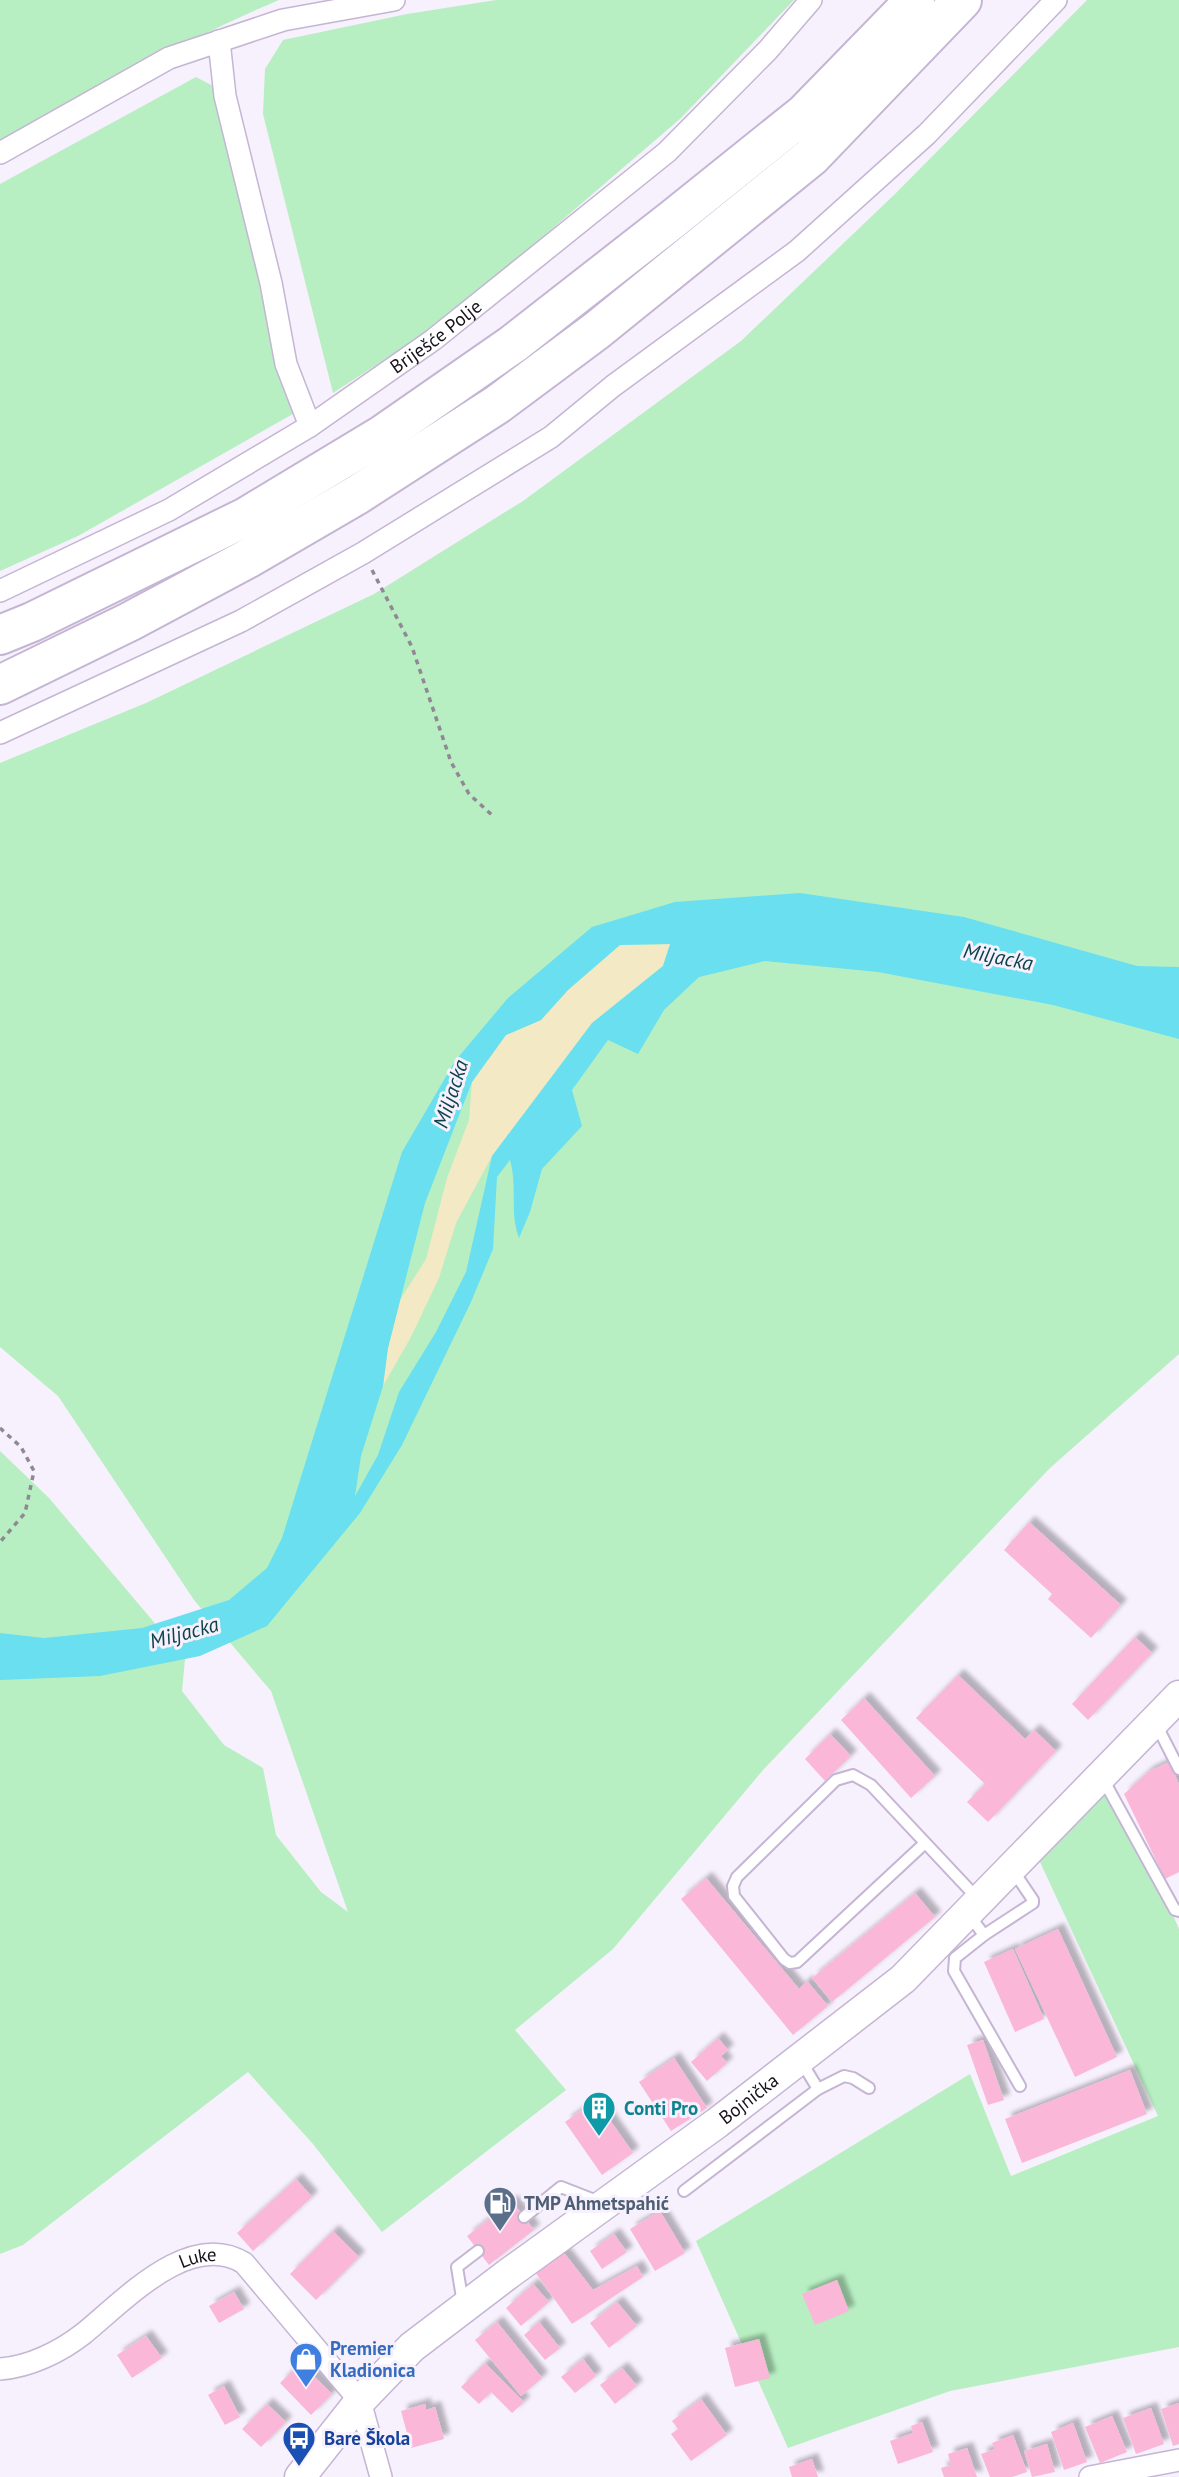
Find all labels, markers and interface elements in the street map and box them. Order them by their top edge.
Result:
street label: Briješće Polje [385,294,486,378]
water label: Miljacka [961,937,1036,977]
water label: Miljacka [427,1055,474,1131]
water label: Miljacka [146,1610,222,1655]
street label: Bojnička [714,2068,783,2129]
building icon: Conti Pro [580,2089,618,2138]
place label: Conti Pro [624,2096,698,2120]
fuel station icon: TMP Ahmetspahić [481,2184,519,2233]
place label: TMP Ahmetspahić [524,2191,669,2215]
street label: Luke [175,2242,217,2273]
place label: Premier Kladionica [330,2336,415,2382]
shop icon: Premier Kladionica [287,2340,325,2389]
bus stop icon: Bare Škola [280,2419,318,2468]
place label: Bare Škola [324,2426,410,2450]

